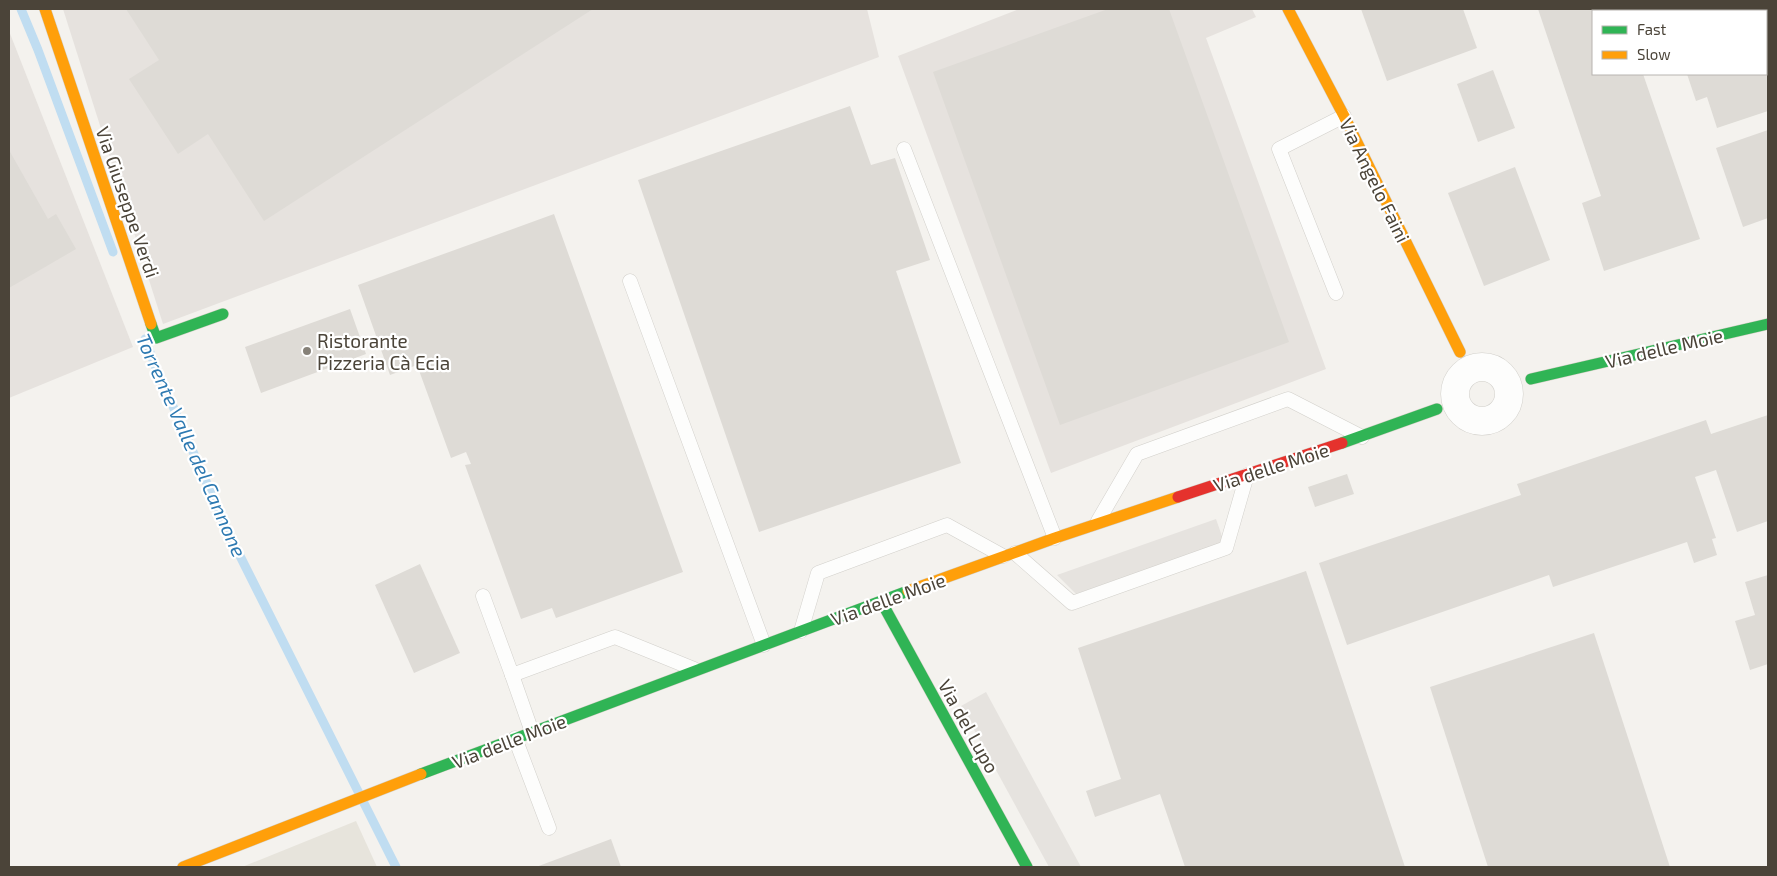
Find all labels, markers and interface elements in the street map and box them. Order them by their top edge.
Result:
legend [1592,10,1767,75]
text: Fast [1637,20,1667,38]
text: Slow [1637,45,1671,63]
street label: Via Angelo Faini [1335,114,1415,246]
street label: Via Giuseppe Verdi [91,123,165,281]
street label: Via delle Moie [1603,323,1725,373]
place label: Ristorante Pizzeria Cà Ecia [317,329,450,374]
water label: Torrente Valle del Cannone [132,330,252,561]
marker: Ristorante Pizzeria Cà Ecia [301,345,313,357]
street label: Via delle Moie [1210,438,1332,496]
street label: Via delle Moie [828,568,948,630]
street label: Via del Lupo [934,675,1004,777]
street label: Via delle Moie [449,709,569,773]

